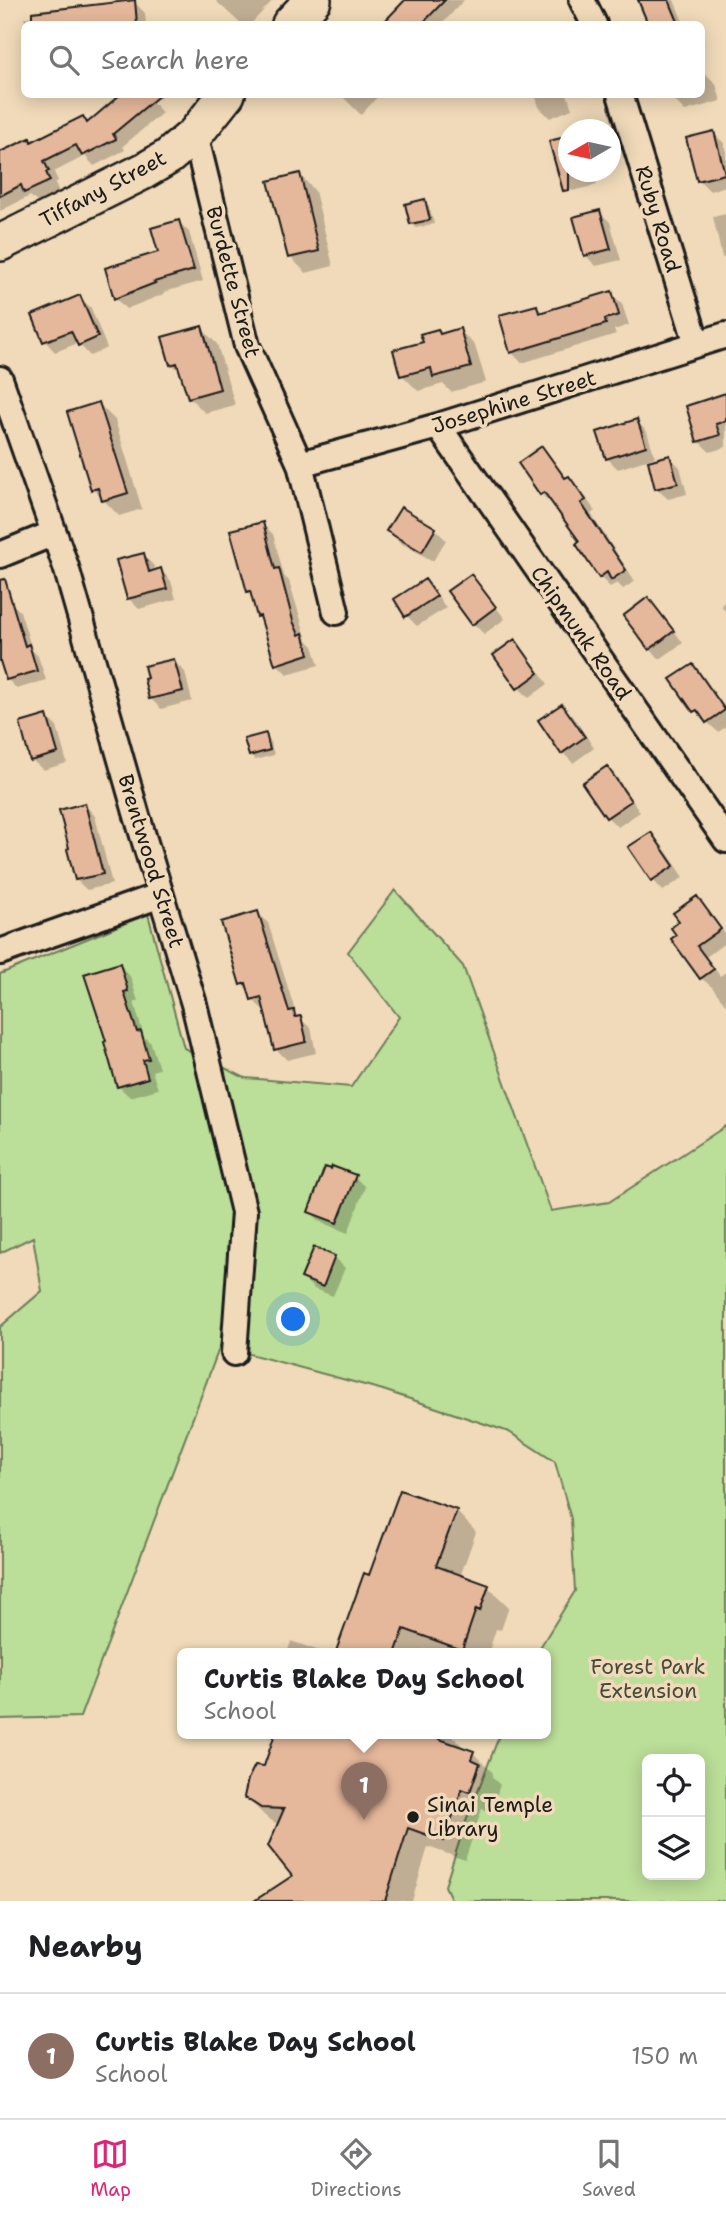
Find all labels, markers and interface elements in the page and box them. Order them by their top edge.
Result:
search box [21,21,705,98]
icon: search [45,41,83,79]
text: Search here [101,42,250,77]
north arrow [558,119,621,182]
street label: Tiffany Street [35,144,171,234]
street label: Ruby Road [628,162,688,276]
street label: Burdette Street [199,203,267,361]
street label: Josephine Street [428,364,600,440]
street label: Chipmunk Road [524,560,638,706]
street label: Brentwood Street [111,771,191,951]
your location [276,1302,310,1336]
popup [177,1648,551,1739]
park label: Forest Park Extension [590,1653,706,1705]
text: Curtis Blake Day School [204,1661,524,1696]
text: School [204,1696,276,1726]
map controls [642,1754,705,1880]
button: locate [642,1754,705,1817]
pin: 1 [341,1762,387,1820]
place label: Sinai Temple Library [427,1791,553,1843]
marker: Sinai Temple Library [405,1809,421,1825]
button: layers [642,1817,705,1880]
text: Nearby [28,1926,143,1967]
text: Curtis Blake Day School [95,2024,416,2059]
text: 1 [46,2041,56,2071]
text: 150 m [631,2041,698,2071]
text: School [95,2059,167,2089]
tab: Map [90,2135,131,2202]
tab: Directions [311,2135,402,2202]
tab: Saved [582,2135,636,2202]

